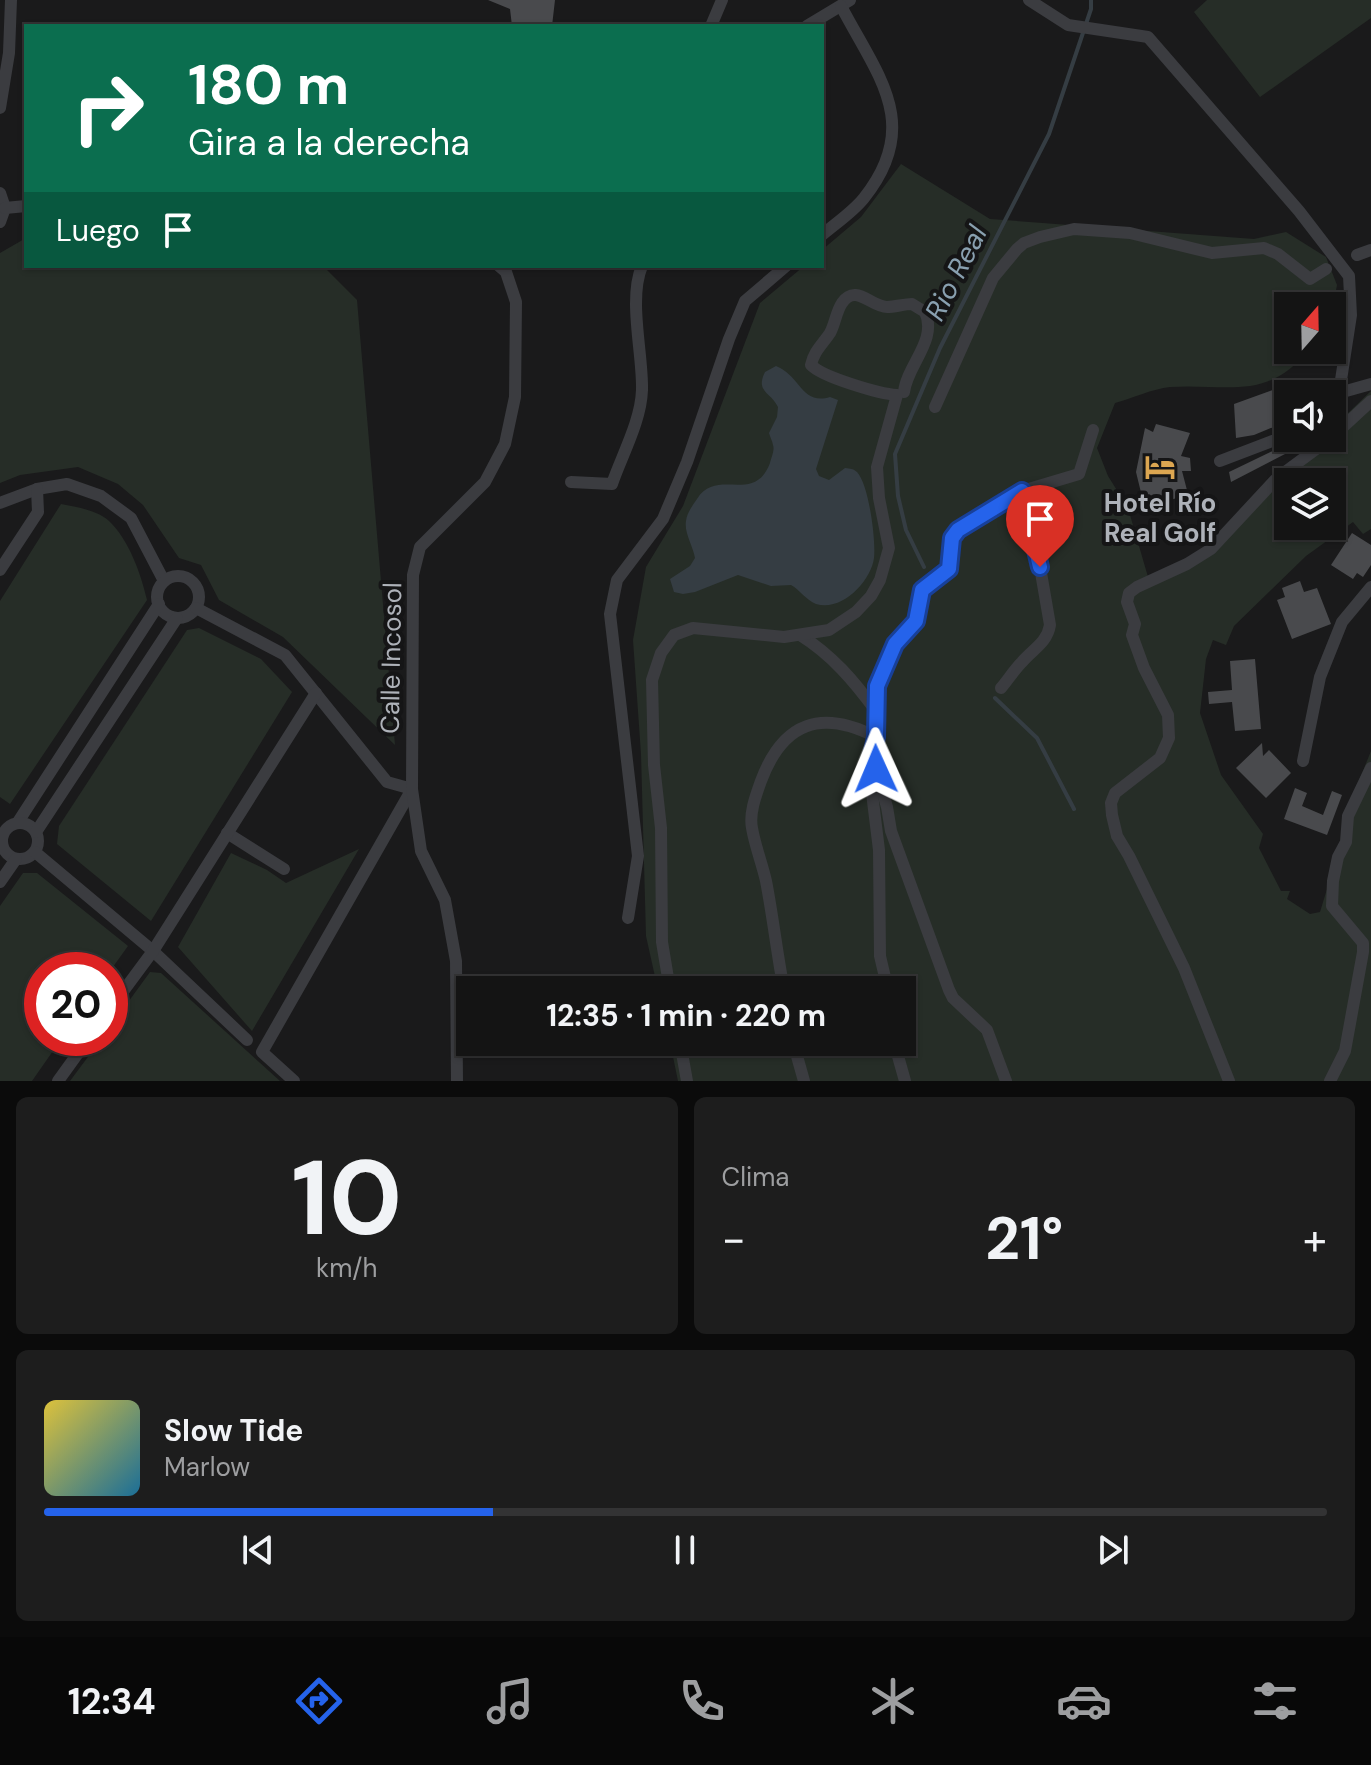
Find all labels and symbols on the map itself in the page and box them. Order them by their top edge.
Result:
water label: Rio Real [916,219,996,327]
north arrow [1274,292,1346,364]
hotel icon: Hotel Río Real Golf [1143,450,1177,484]
pin [1006,485,1074,567]
place label: Hotel Río Real Golf [1104,486,1216,550]
street label: Calle Incosol [373,582,409,734]
position arrow [834,727,918,811]
speed limit sign: 20 [24,952,128,1056]

